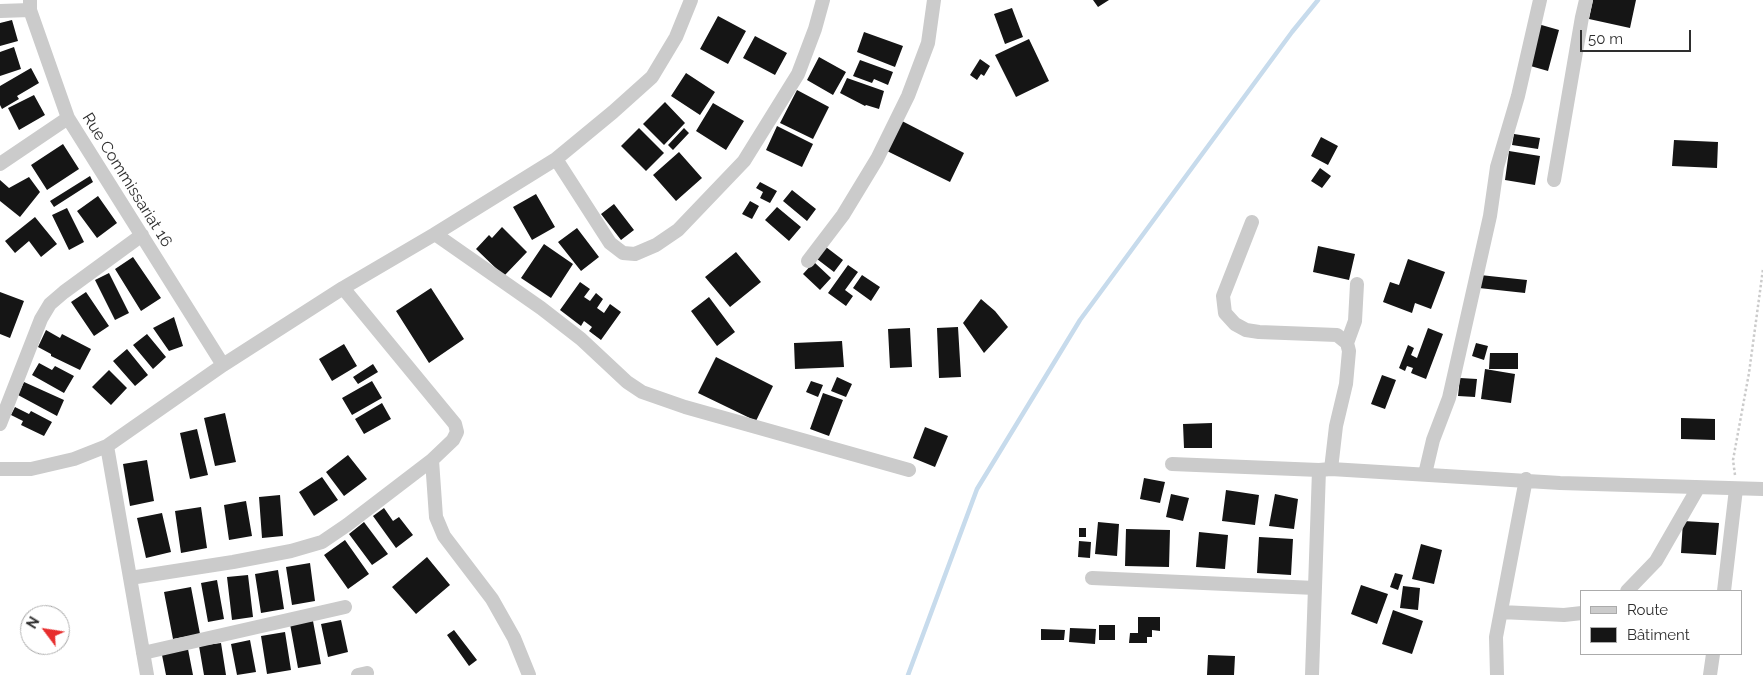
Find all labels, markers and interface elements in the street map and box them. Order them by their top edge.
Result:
scale bar [1583,20,1694,52]
text: 50 m [1588,30,1623,48]
street label: Rue Commissariat 16 [78,109,176,251]
legend [1580,590,1743,655]
text: Route [1627,601,1668,619]
north arrow [20,605,70,655]
text: N [23,614,43,631]
text: Bâtiment [1627,626,1690,644]

